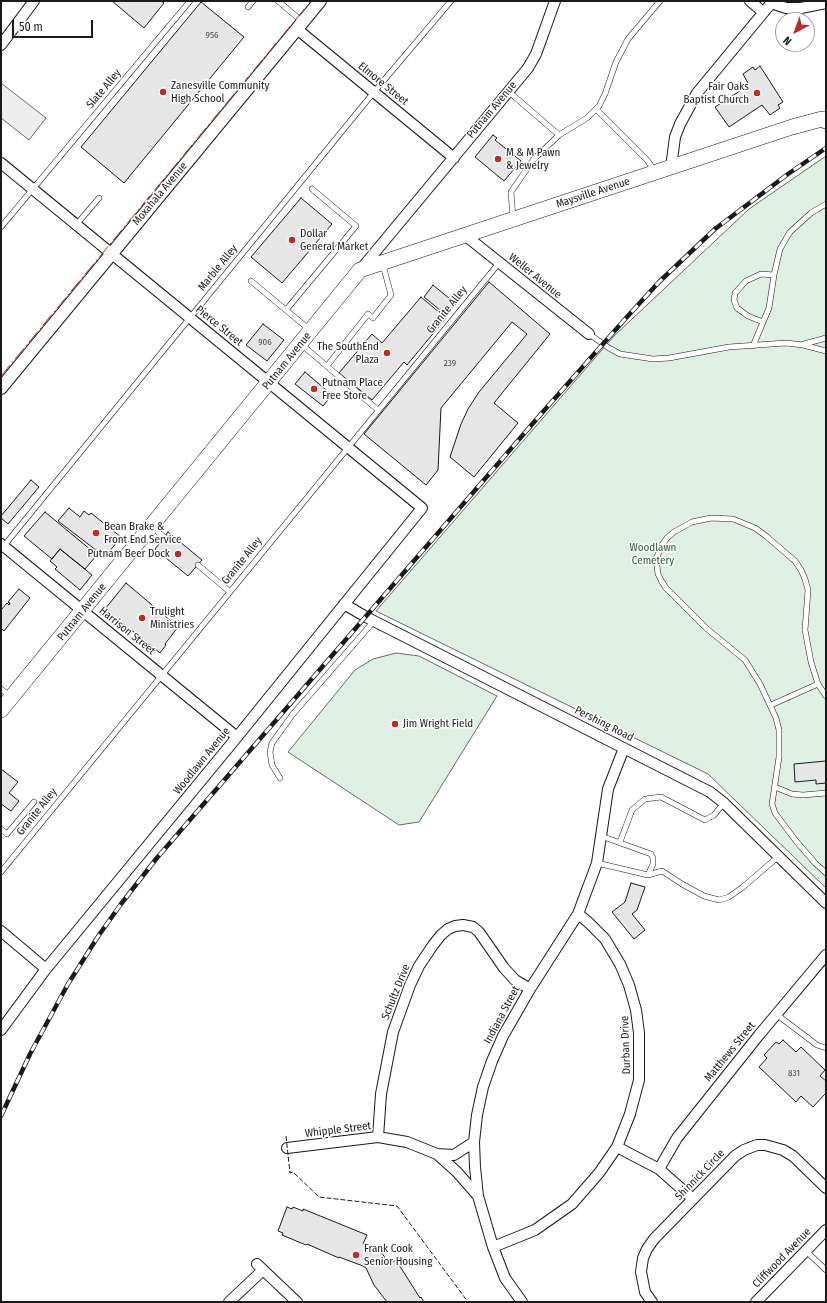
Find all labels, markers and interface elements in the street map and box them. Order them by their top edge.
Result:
scale bar [14,12,95,38]
north arrow [775,12,815,52]
text: 50 m [19,20,43,34]
house number: 956 [206,30,218,40]
text: N [781,34,794,48]
street label: Elmore Street [355,60,411,108]
street label: Slate Alley [84,67,124,111]
place label: Zanesville Community High School [171,79,269,105]
street label: Putnam Avenue [464,79,520,141]
place label: Fair Oaks Baptist Church [683,80,749,106]
marker: Zanesville Community High School [158,87,168,97]
marker: Fair Oaks Baptist Church [752,88,762,98]
place label: M & M Pawn & Jewelry [506,146,560,172]
marker: M & M Pawn & Jewelry [493,154,503,164]
street label: Moxahala Avenue [130,160,190,228]
street label: Maysville Avenue [554,175,632,211]
place label: Dollar General Market [300,227,368,253]
marker: Dollar General Market [287,235,297,245]
street label: Marble Alley [195,242,241,294]
street label: Weller Avenue [506,251,564,301]
street label: Granite Alley [424,284,470,336]
street label: Pierce Street [193,303,245,349]
street label: Putnam Avenue [260,330,314,392]
house number: 906 [258,337,272,347]
place label: The SouthEnd Plaza [317,340,379,366]
marker: The SouthEnd Plaza [382,348,392,358]
house number: 239 [444,358,456,368]
place label: Putnam Place Free Store [322,376,383,402]
marker: Putnam Place Free Store [309,384,319,394]
place label: Bean Brake & Front End Service [104,520,181,546]
marker: Bean Brake & Front End Service [91,528,101,538]
street label: Granite Alley [219,535,265,587]
park label: Woodlawn Cemetery [630,541,676,567]
place label: Putnam Beer Dock [88,547,170,561]
marker: Putnam Beer Dock [173,549,183,559]
street label: Putnam Avenue [55,581,109,643]
street label: Harrison Street [96,604,158,658]
place label: Trulight Ministries [150,605,194,631]
marker: Trulight Ministries [137,613,147,623]
street label: Pershing Road [572,704,636,744]
place label: Jim Wright Field [403,717,473,731]
marker: Jim Wright Field [390,719,400,729]
street label: Woodlawn Avenue [171,725,233,797]
street label: Granite Alley [14,786,60,838]
street label: Schultz Drive [379,962,413,1022]
street label: Indiana Street [481,984,523,1046]
street label: Durban Drive [618,1015,634,1075]
street label: Matthews Street [702,1019,758,1085]
house number: 831 [788,1068,800,1078]
street label: Whipple Street [304,1119,372,1141]
street label: Shinnick Circle [672,1147,728,1203]
street label: Cliffwood Avenue [750,1225,814,1291]
place label: Frank Cook Senior Housing [364,1242,432,1268]
marker: Frank Cook Senior Housing [351,1250,361,1260]

